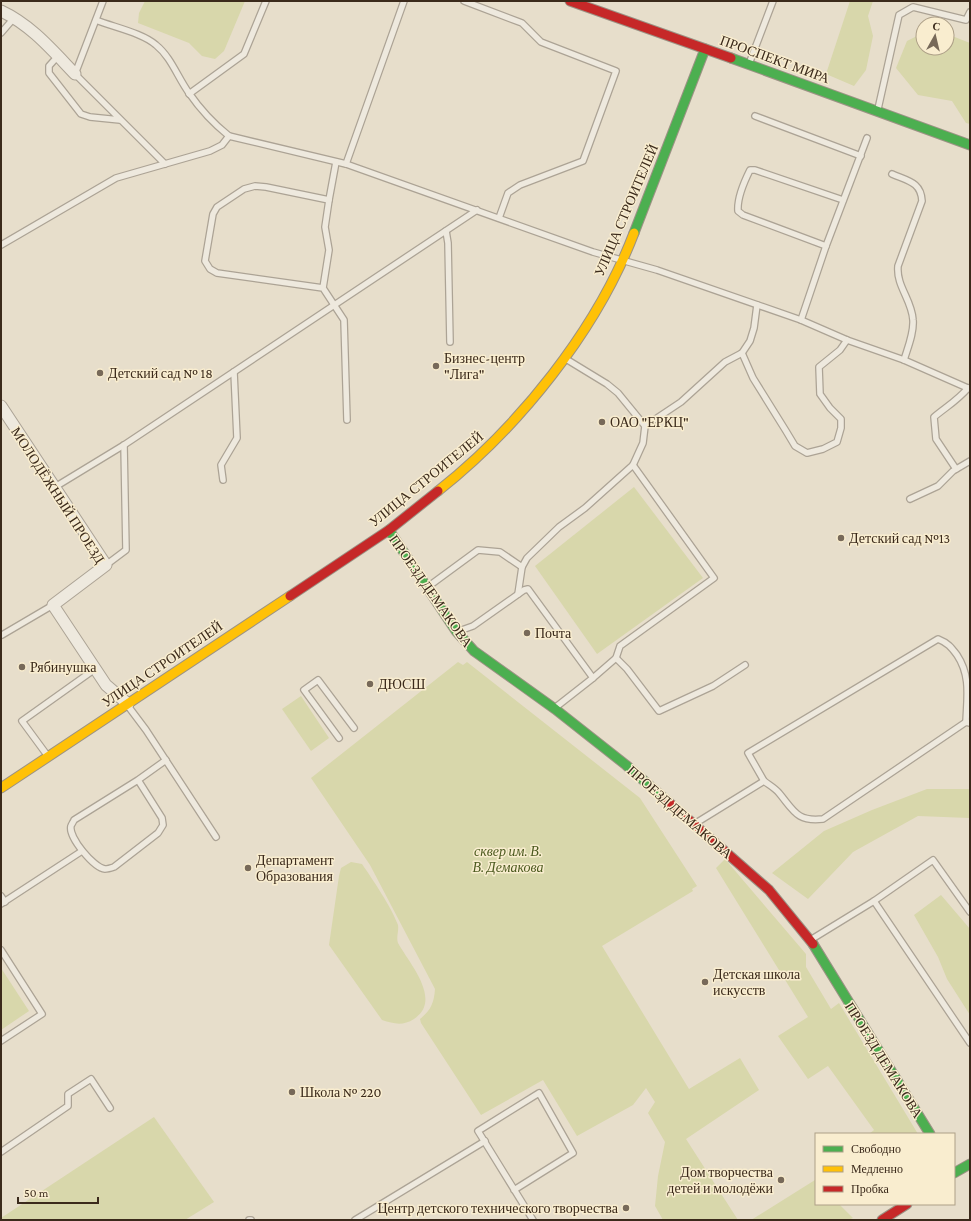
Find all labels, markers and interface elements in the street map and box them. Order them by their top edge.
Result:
north arrow [915,16,955,56]
text: С [932,20,941,33]
street label: ПРОСПЕКТ МИРА [718,32,833,87]
street label: УЛИЦА СТРОИТЕЛЕЙ [591,142,661,278]
place label: Бизнес-центр "Лига" [444,350,525,382]
marker: Бизнес-центр "Лига" [431,361,441,371]
place label: Детский сад № 18 [108,365,213,381]
marker: Детский сад № 18 [95,368,105,378]
place label: ОАО "ЕРКЦ" [610,414,689,430]
marker: ОАО "ЕРКЦ" [597,417,607,427]
street label: МОЛОДЁЖНЫЙ ПРОЕЗД [8,424,108,566]
street label: УЛИЦА СТРОИТЕЛЕЙ [366,428,486,530]
place label: Детский сад №13 [849,530,950,546]
street label: ПРОЕЗД ДЕМАКОВА [386,532,476,651]
marker: Детский сад №13 [836,533,846,543]
street label: УЛИЦА СТРОИТЕЛЕЙ [99,618,225,710]
place label: Почта [535,625,572,641]
marker: Почта [522,628,532,638]
place label: Рябинушка [30,659,97,675]
marker: Рябинушка [17,662,27,672]
place label: ДЮСШ [378,676,425,692]
marker: ДЮСШ [365,679,375,689]
street label: ПРОЕЗД ДЕМАКОВА [624,762,736,862]
park label: сквер им. В. В. Демакова [472,843,544,875]
place label: Департамент Образования [256,852,334,884]
marker: Департамент Образования [243,863,253,873]
place label: Детская школа искусств [713,966,801,998]
marker: Детская школа искусств [700,977,710,987]
street label: ПРОЕЗД ДЕМАКОВА [842,999,927,1122]
place label: Школа № 220 [300,1084,381,1100]
marker: Школа № 220 [287,1087,297,1097]
legend [815,1133,955,1205]
text: Свободно [851,1142,901,1156]
text: Медленно [851,1162,903,1176]
place label: Дом творчества детей и молодёжи [667,1164,774,1196]
marker: Дом творчества детей и молодёжи [776,1175,786,1185]
scale bar [18,1179,98,1205]
text: Пробка [851,1182,889,1196]
text: 50 m [24,1186,49,1200]
place label: Центр детского технического творчества [377,1200,619,1216]
marker: Центр детского технического творчества [621,1203,631,1213]

